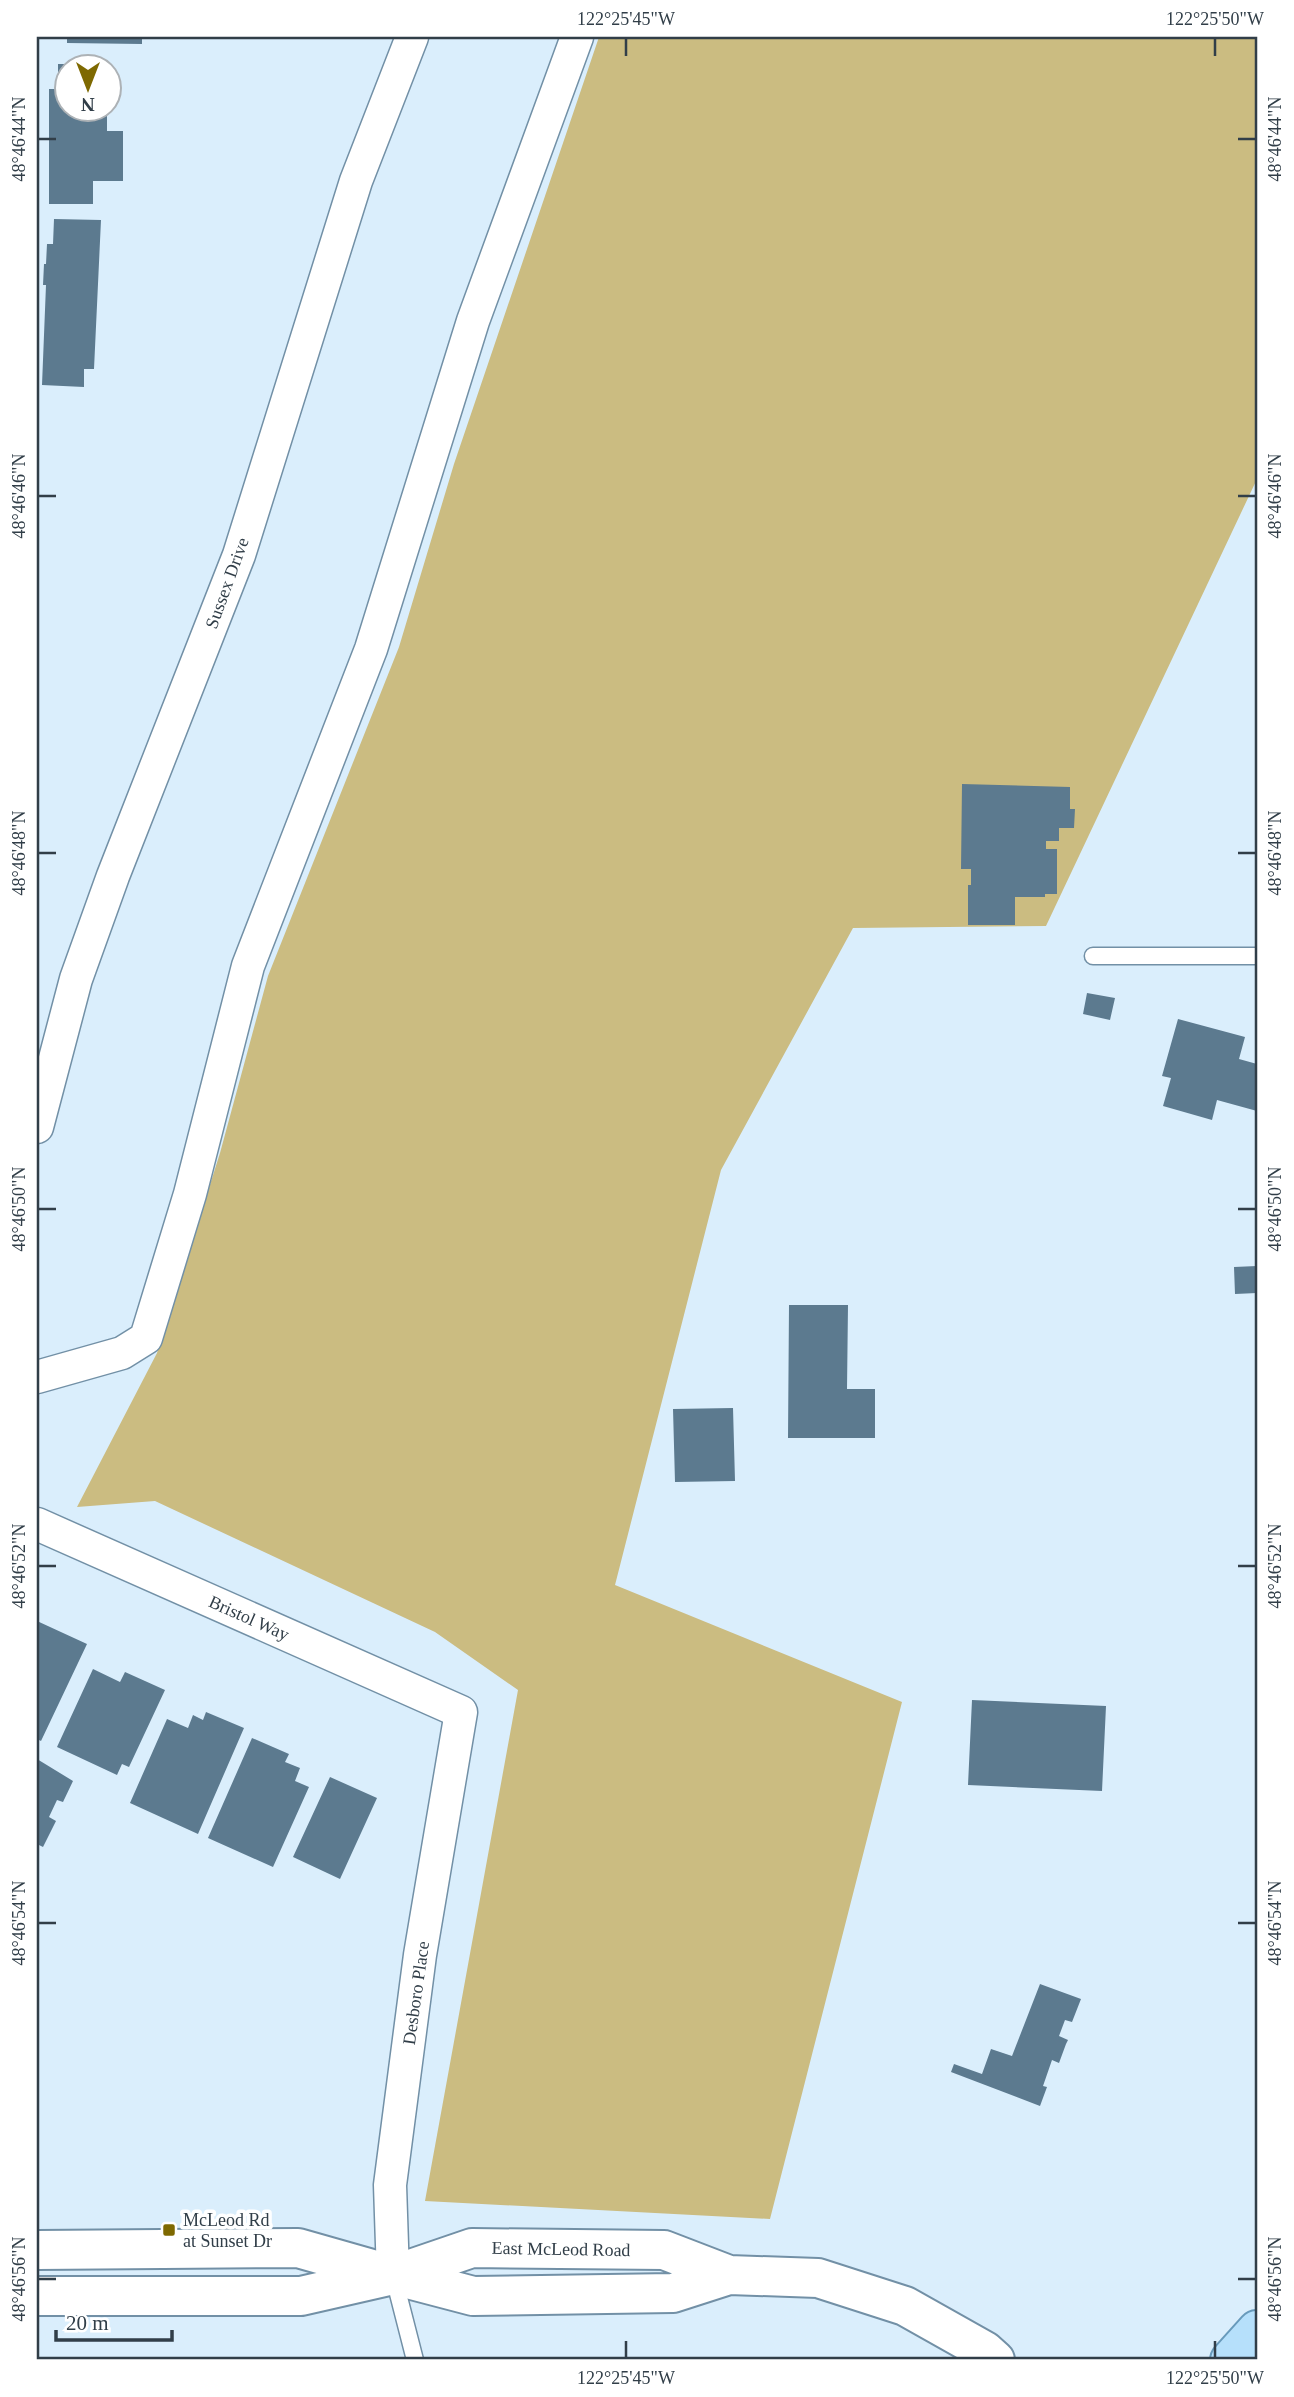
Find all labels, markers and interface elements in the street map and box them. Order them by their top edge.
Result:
text: 122°25'45"W [577,9,675,29]
text: 122°25'50"W [1166,9,1264,29]
north arrow [52,52,122,122]
text: N [81,94,95,115]
text: 48°46'44"N [9,97,29,181]
text: 48°46'44"N [1265,97,1285,181]
text: 48°46'46"N [9,454,29,538]
text: 48°46'46"N [1265,454,1285,538]
street label: Sussex Drive [201,535,253,631]
text: 48°46'48"N [9,811,29,895]
text: 48°46'48"N [1265,811,1285,895]
text: 48°46'50"N [9,1167,29,1251]
text: 48°46'50"N [1265,1167,1285,1251]
text: 48°46'52"N [9,1524,29,1608]
text: 48°46'52"N [1265,1524,1285,1608]
street label: Bristol Way [206,1591,292,1645]
text: 48°46'54"N [9,1881,29,1965]
text: 48°46'54"N [1265,1881,1285,1965]
street label: Desboro Place [399,1940,433,2046]
place label: McLeod Rd at Sunset Dr [183,2210,272,2251]
marker: McLeod Rd at Sunset Dr [161,2222,177,2238]
text: 48°46'56"N [9,2237,29,2321]
text: 48°46'56"N [1265,2237,1285,2321]
street label: East McLeod Road [491,2238,631,2260]
scale bar [56,2299,172,2343]
text: 20 m [66,2311,109,2335]
text: 122°25'45"W [577,2368,675,2388]
text: 122°25'50"W [1166,2368,1264,2388]

